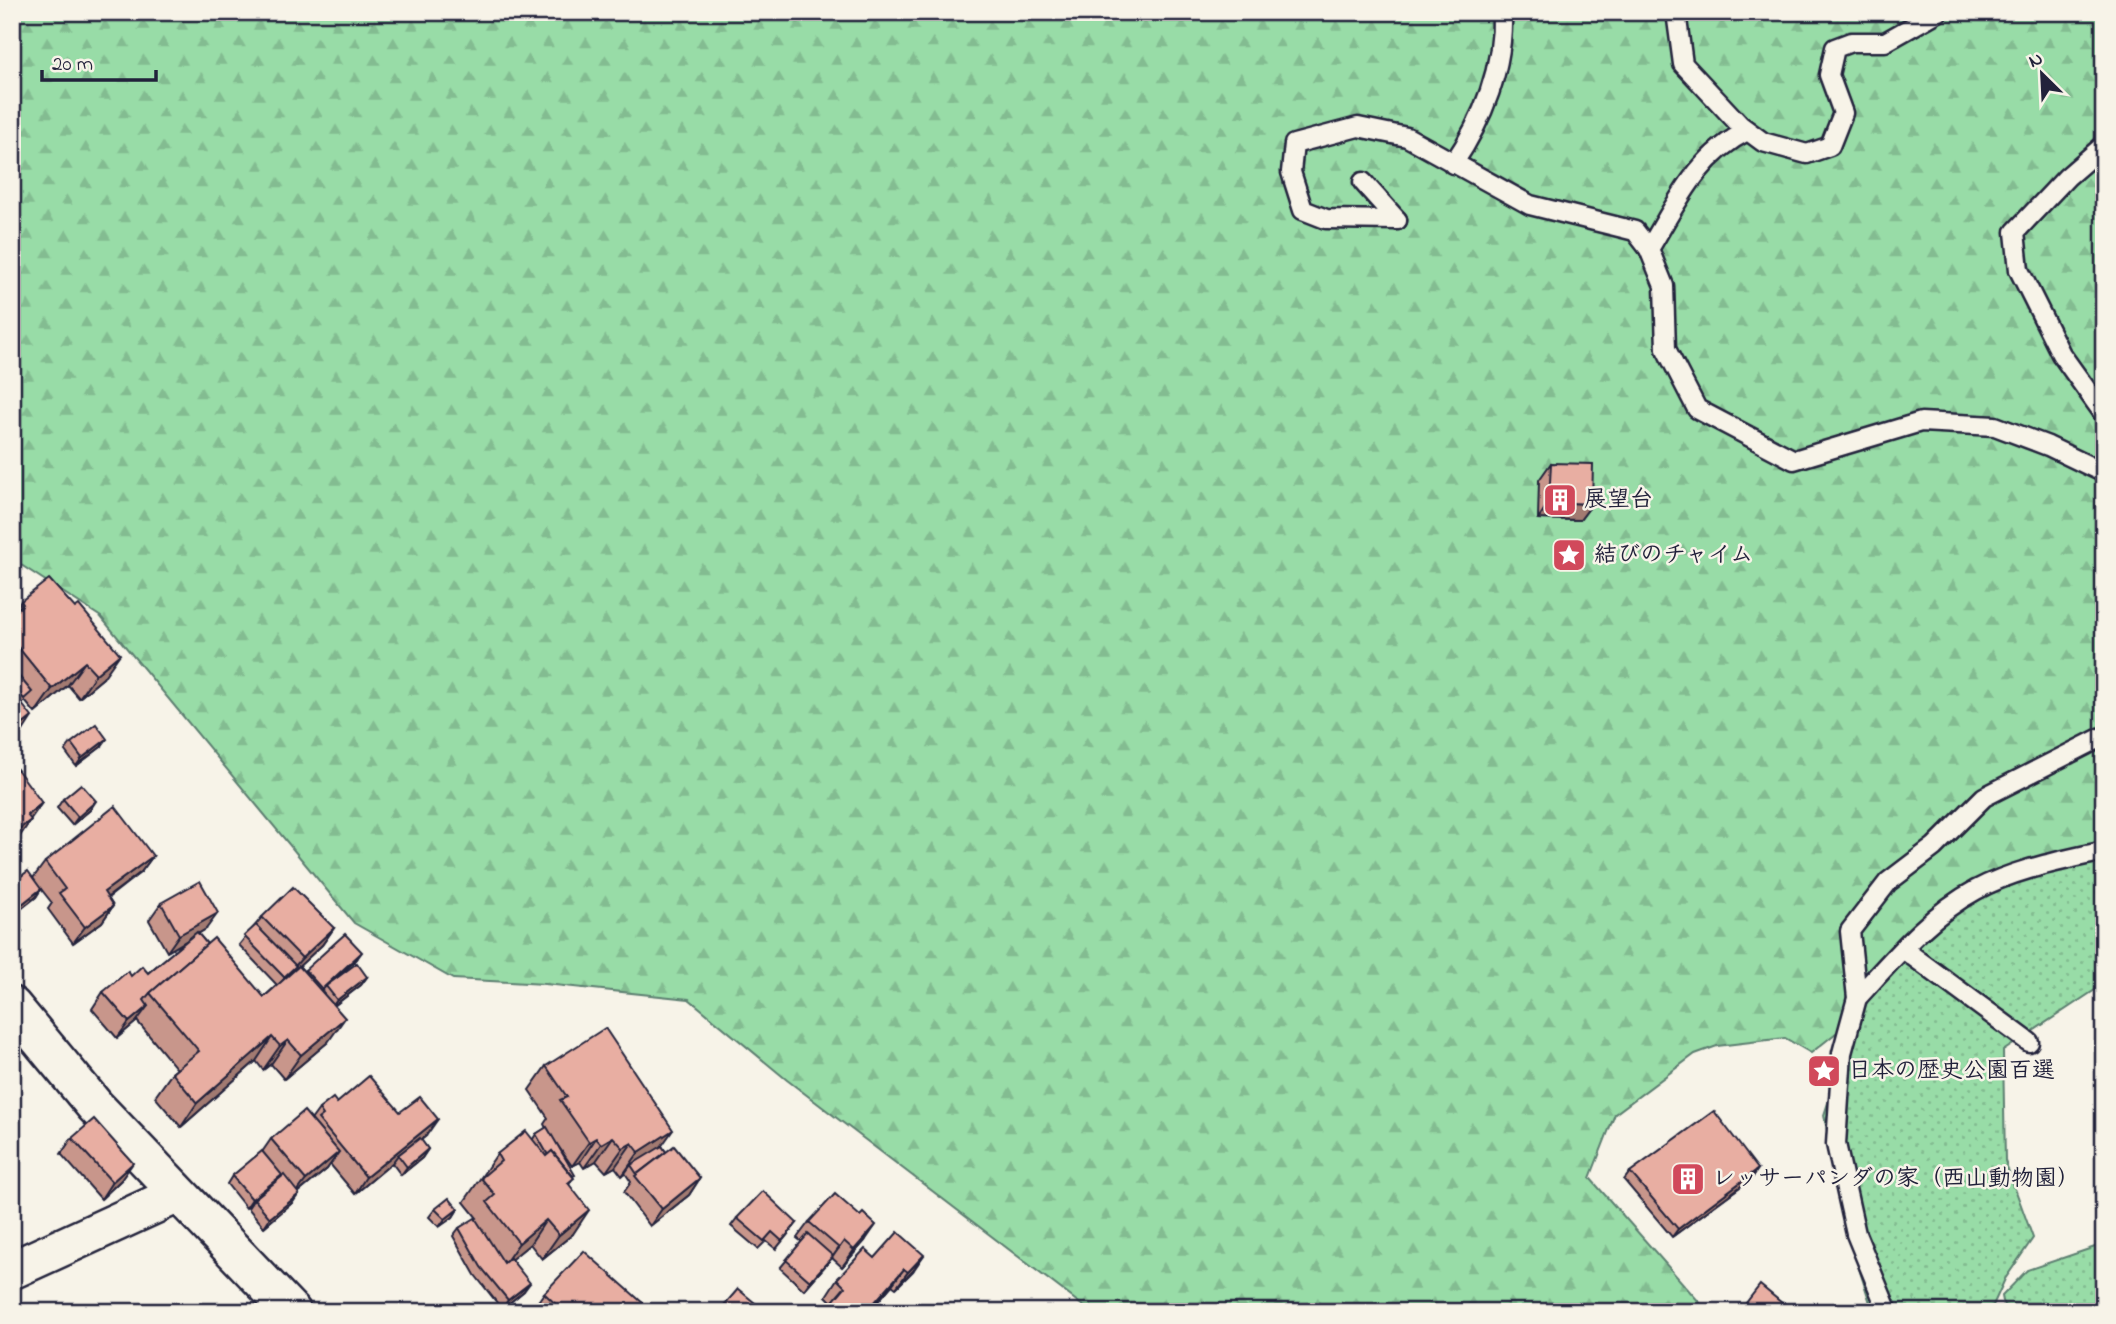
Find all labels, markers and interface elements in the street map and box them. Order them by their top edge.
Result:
scale bar [42,38,156,82]
north arrow [2008,38,2078,108]
text: N [2025,46,2048,76]
text: 20 m [52,50,93,80]
building icon: 展望台 [1541,481,1579,519]
place label: 展望台 [1584,484,1653,517]
place icon: 結びのチャイム [1550,536,1588,574]
place label: 結びのチャイム [1594,539,1753,572]
place icon: 日本の歴史公園百選 [1805,1052,1843,1090]
place label: 日本の歴史公園百選 [1848,1055,2055,1088]
building icon: レッサーパンダの家（西山動物園） [1669,1160,1707,1198]
place label: レッサーパンダの家（西山動物園） [1712,1163,2080,1196]

